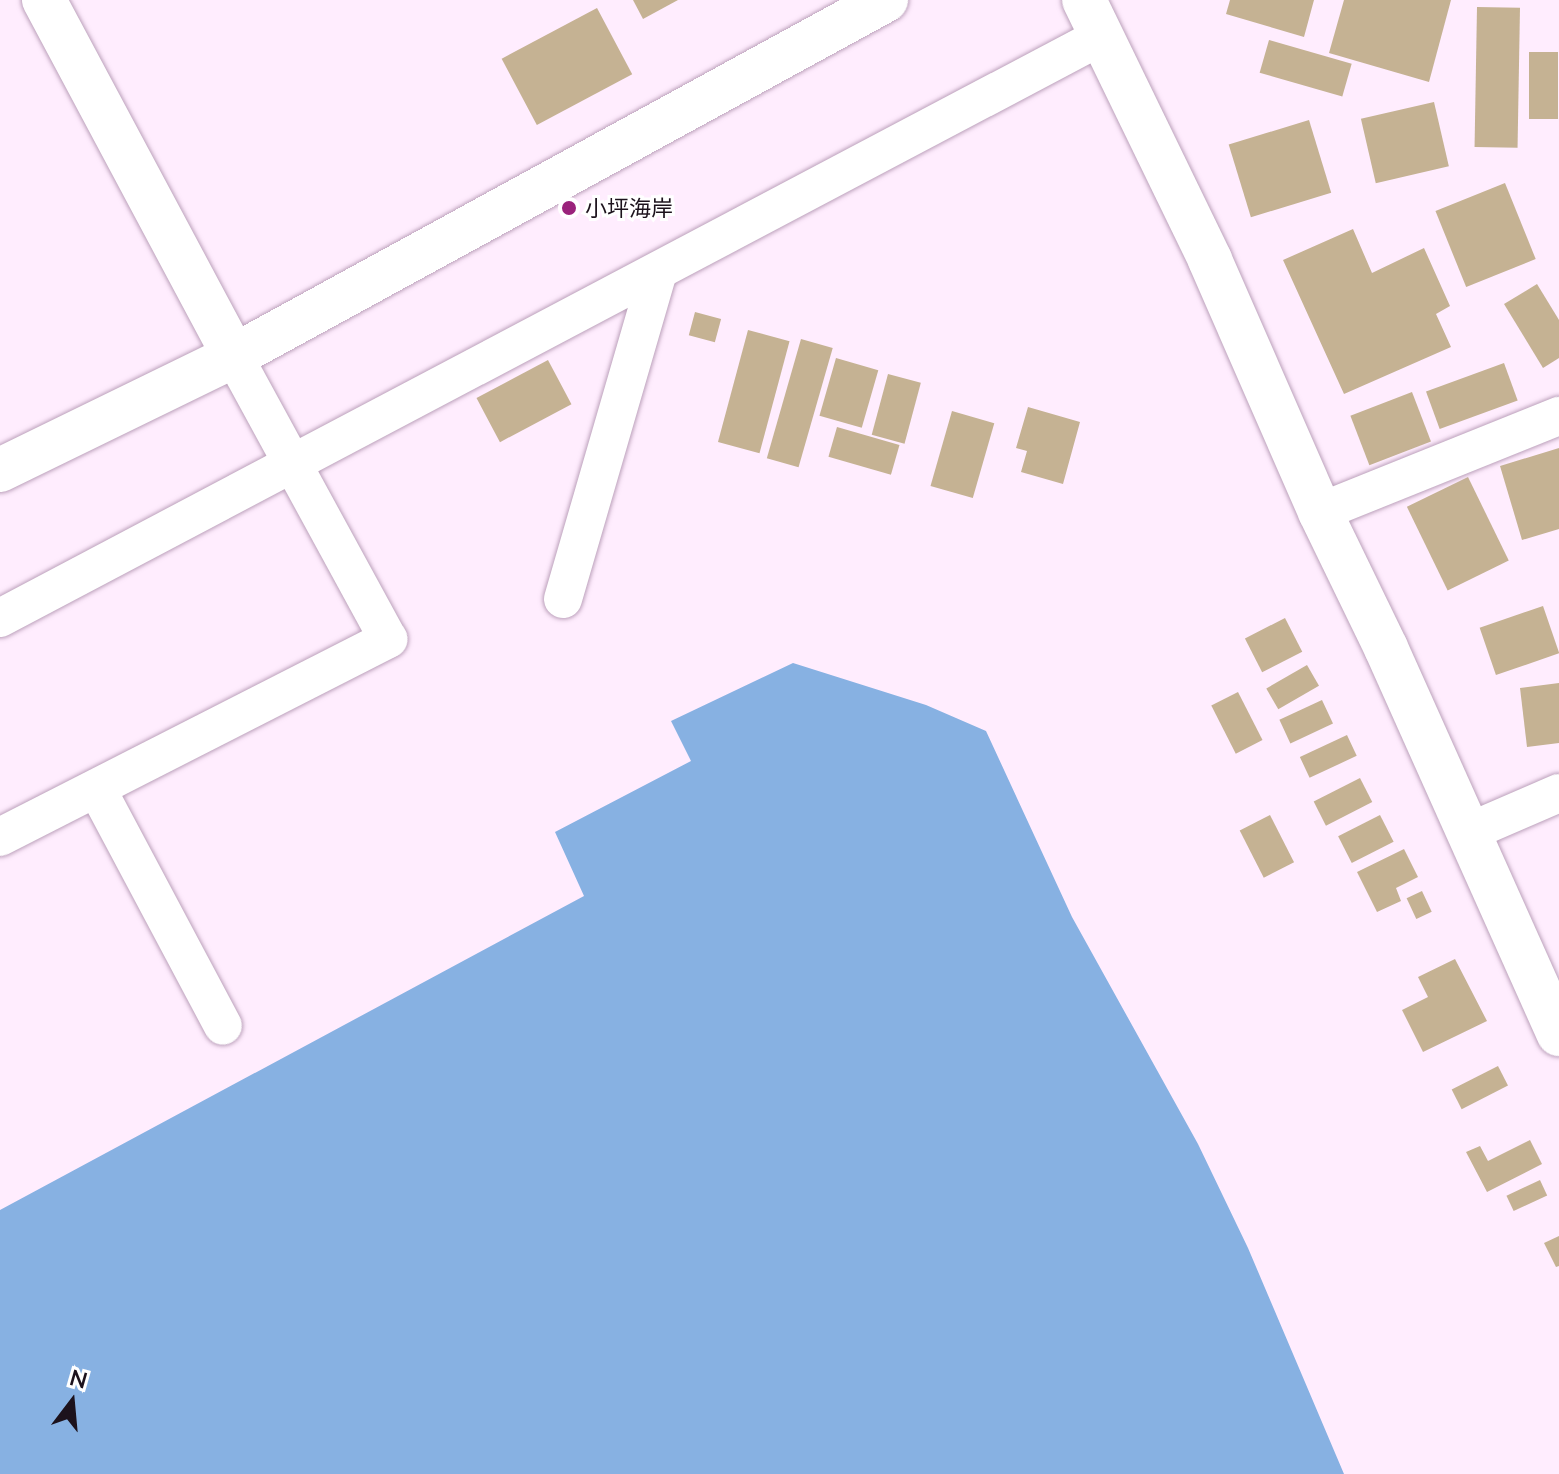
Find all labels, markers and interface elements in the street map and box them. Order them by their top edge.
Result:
place label: 小坪海岸 [585,195,673,221]
marker: 小坪海岸 [560,199,578,217]
north arrow [32,1362,112,1442]
text: N [67,1363,91,1394]

